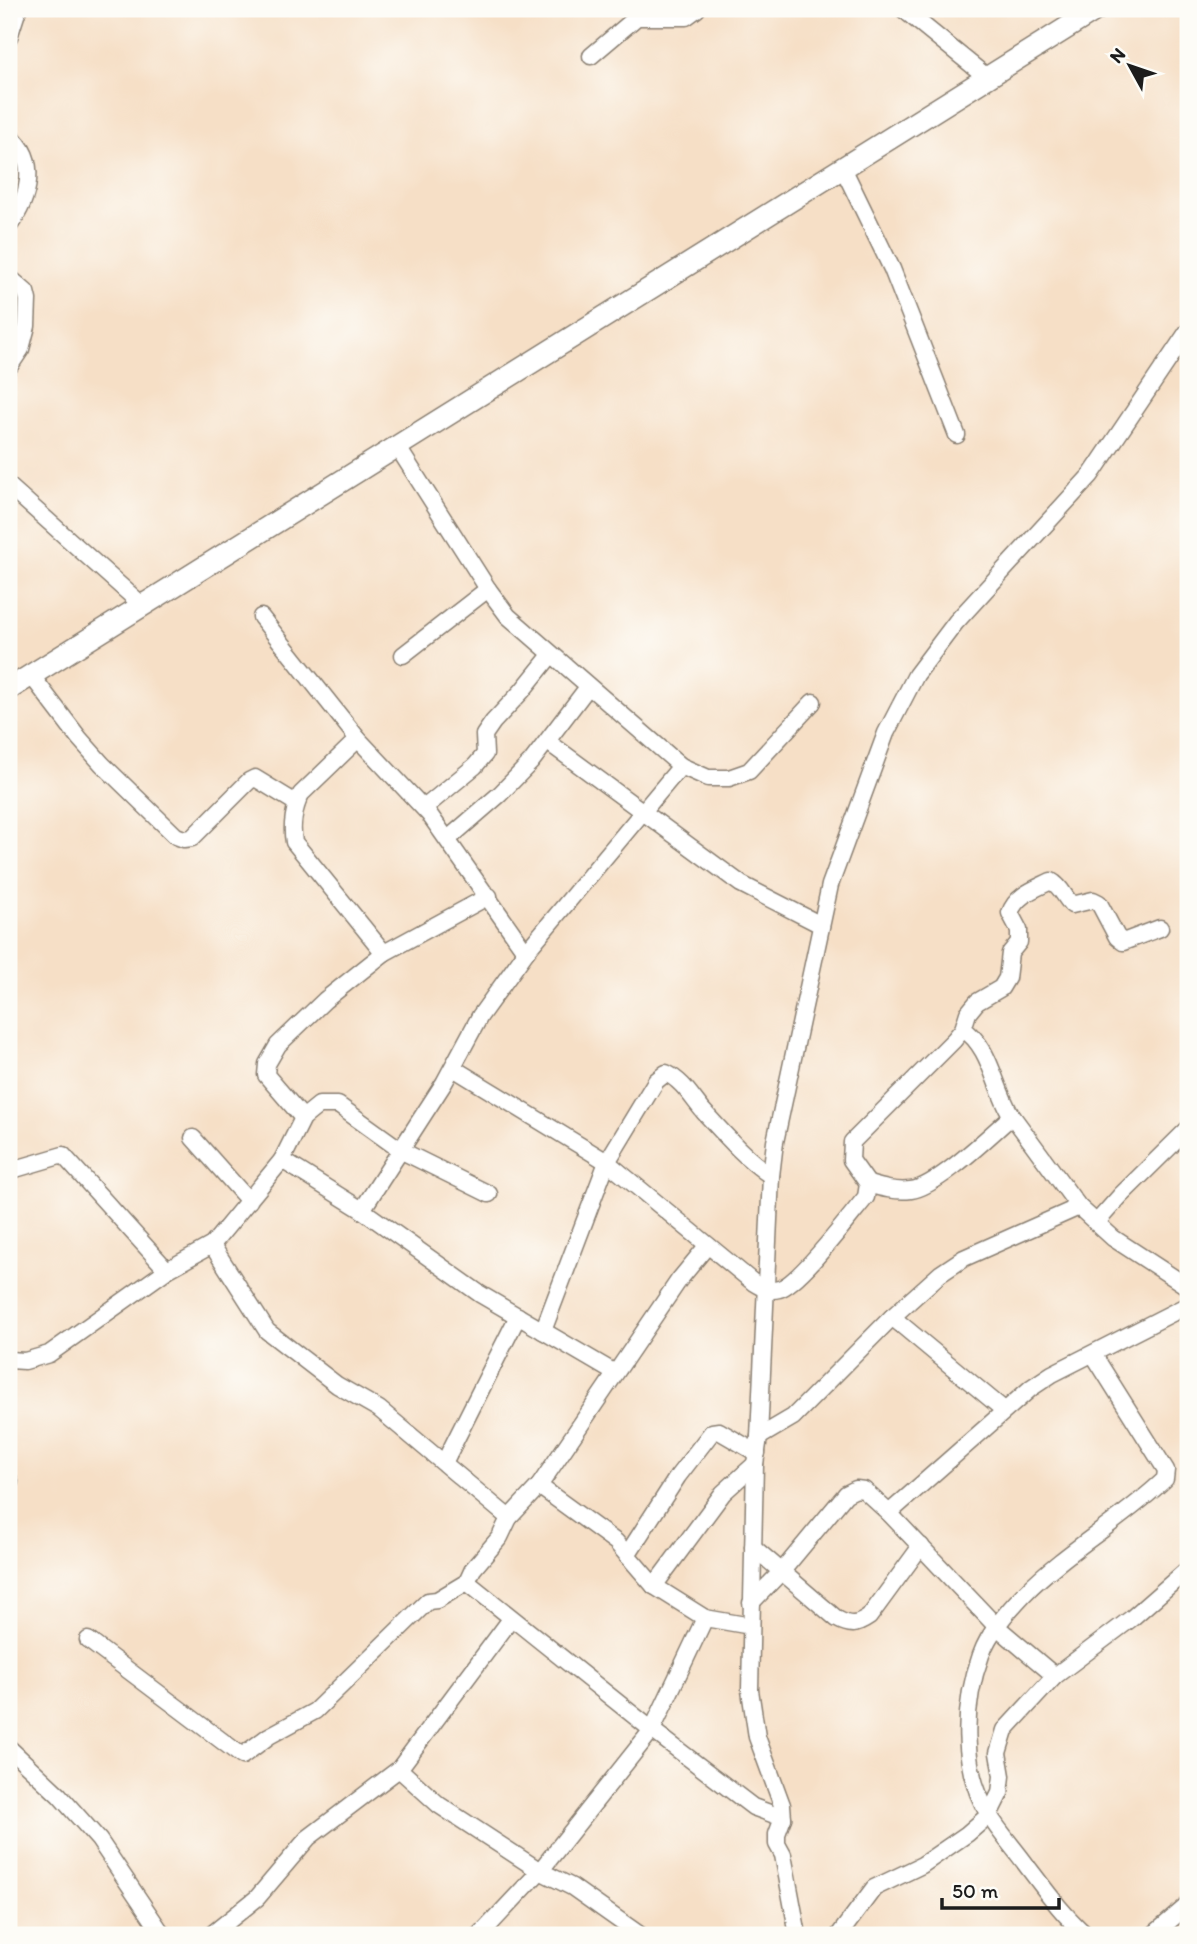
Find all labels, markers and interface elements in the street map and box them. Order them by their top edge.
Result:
north arrow [1096,32,1166,102]
text: N [1104,43,1130,68]
scale bar [942,1867,1059,1911]
text: 50 m [952,1878,999,1903]

